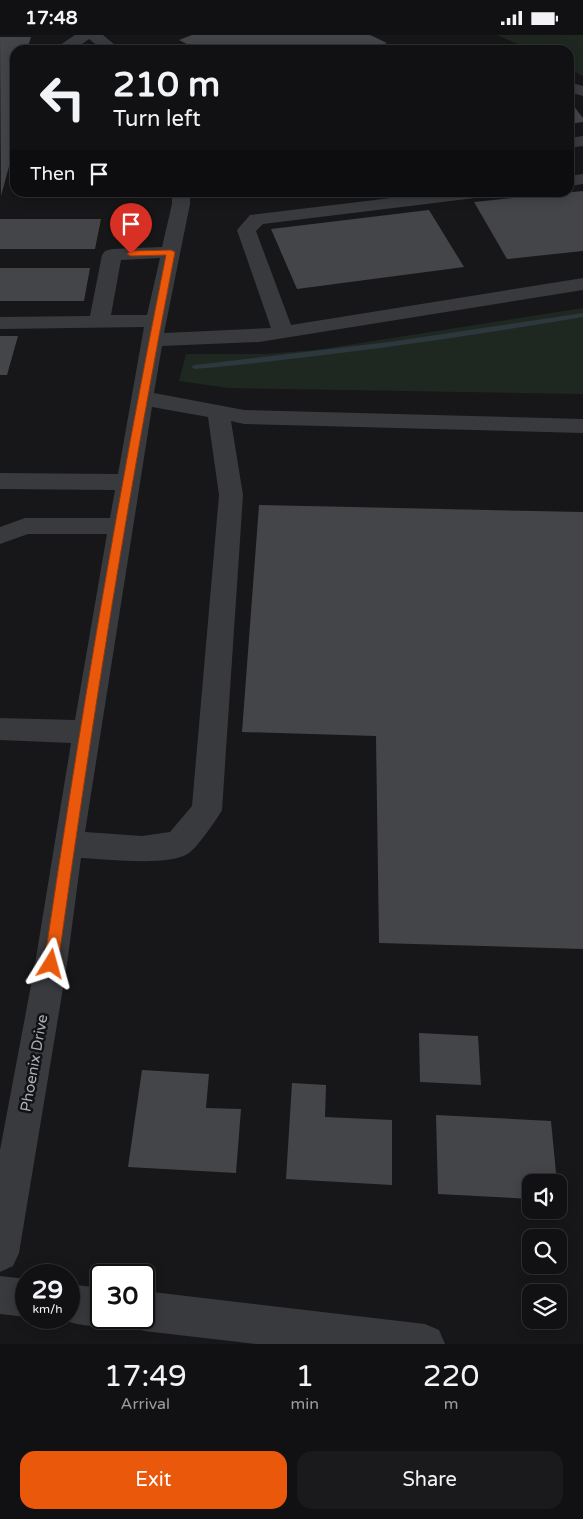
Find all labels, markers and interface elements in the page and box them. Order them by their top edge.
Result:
text: 17:48 [25,7,78,29]
text: 210 m [113,64,220,106]
icon: left [30,65,95,130]
text: Turn left [113,106,201,132]
icon: arrive [85,160,113,188]
text: Then [30,163,75,185]
pin [110,203,152,254]
icon: arrive [117,210,145,238]
position arrow [24,937,76,989]
street label: Phoenix Drive [17,1013,51,1113]
map controls [522,1174,567,1329]
button: sound [522,1174,567,1219]
button: search [522,1229,567,1274]
speed limit sign: 30 [90,1264,155,1329]
text: 29 [32,1275,63,1305]
button: layers [522,1284,567,1329]
text: km/h [32,1302,63,1316]
text: 17:49 [104,1358,187,1395]
text: 1 [295,1358,314,1395]
text: 220 [423,1358,479,1395]
text: Arrival [121,1394,170,1414]
text: min [291,1394,319,1414]
text: m [444,1394,458,1414]
button: Exit [20,1451,287,1509]
button: Share [297,1451,563,1509]

